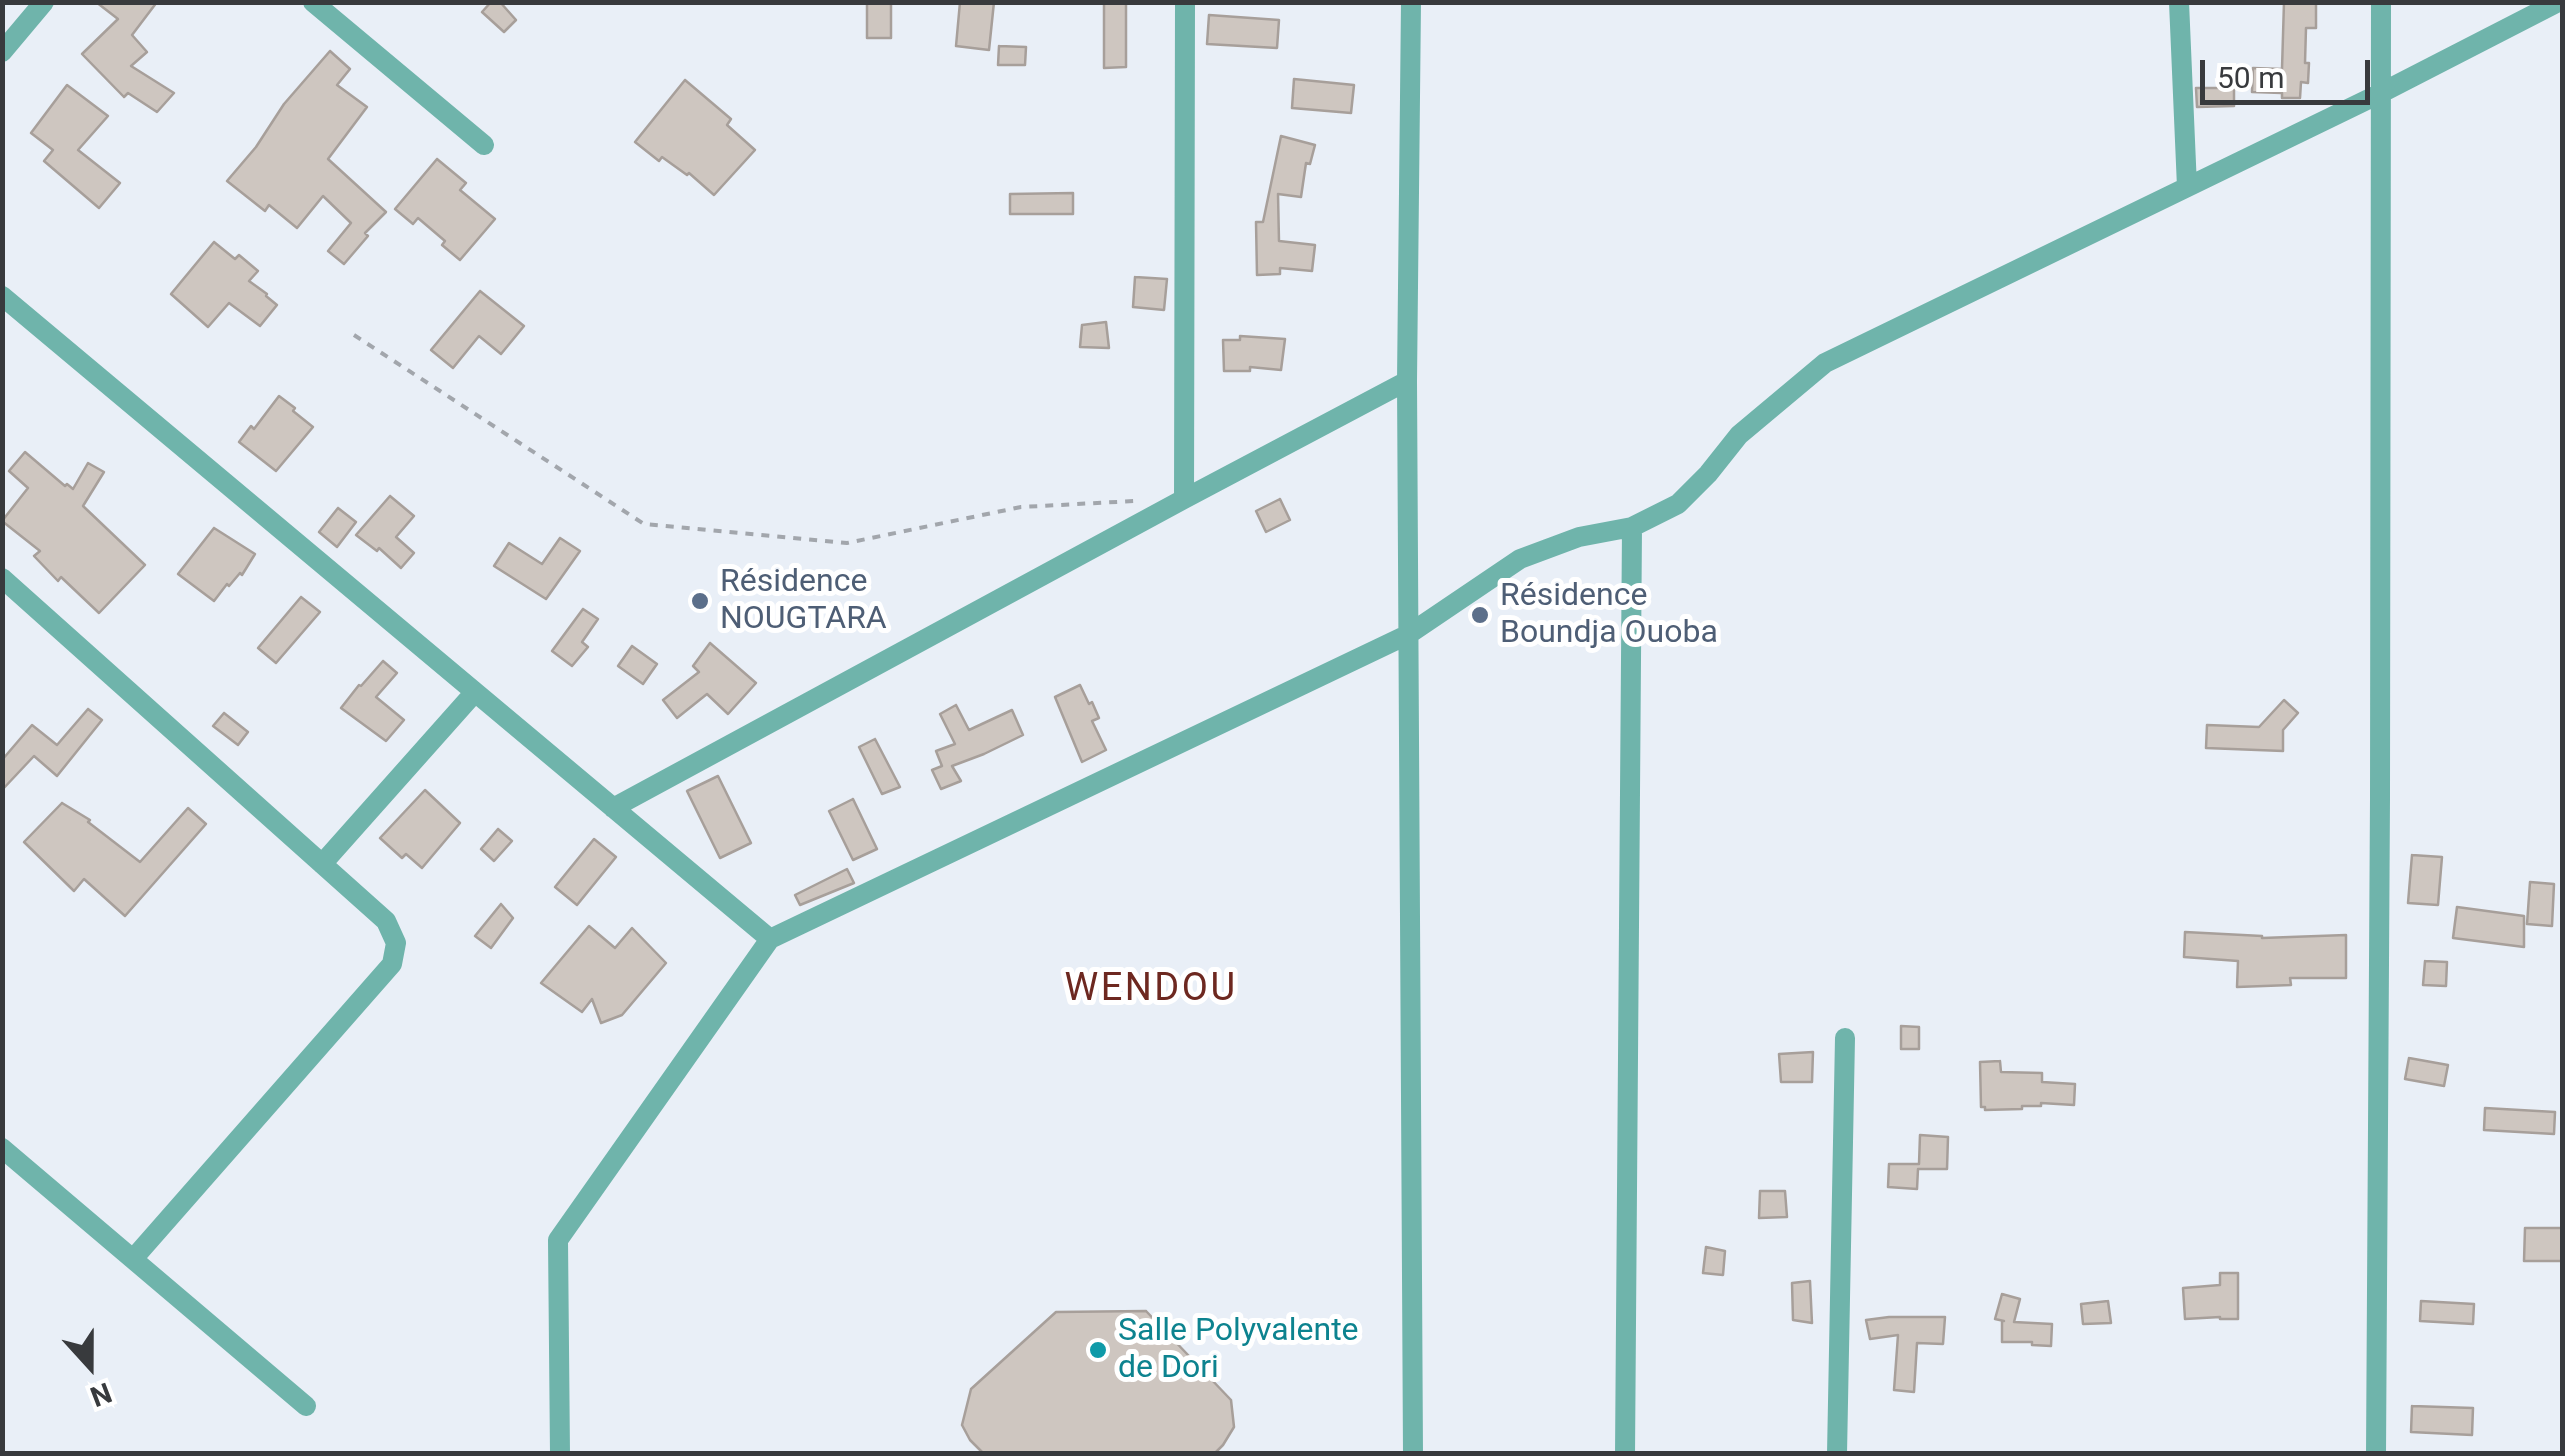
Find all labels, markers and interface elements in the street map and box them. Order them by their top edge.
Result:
scale bar [2205,40,2375,102]
text: 50 m [2217,60,2284,95]
place label: Résidence NOUGTARA [720,564,887,639]
place label: Résidence Boundja Ouoba [1500,578,1718,653]
marker: Résidence NOUGTARA [689,590,711,612]
marker: Résidence Boundja Ouoba [1469,604,1491,626]
district label: WENDOU [1064,967,1238,1013]
place label: Salle Polyvalente de Dori [1118,1313,1359,1388]
north arrow [40,1316,140,1416]
marker: Salle Polyvalente de Dori [1087,1339,1109,1361]
text: N [86,1376,116,1413]

